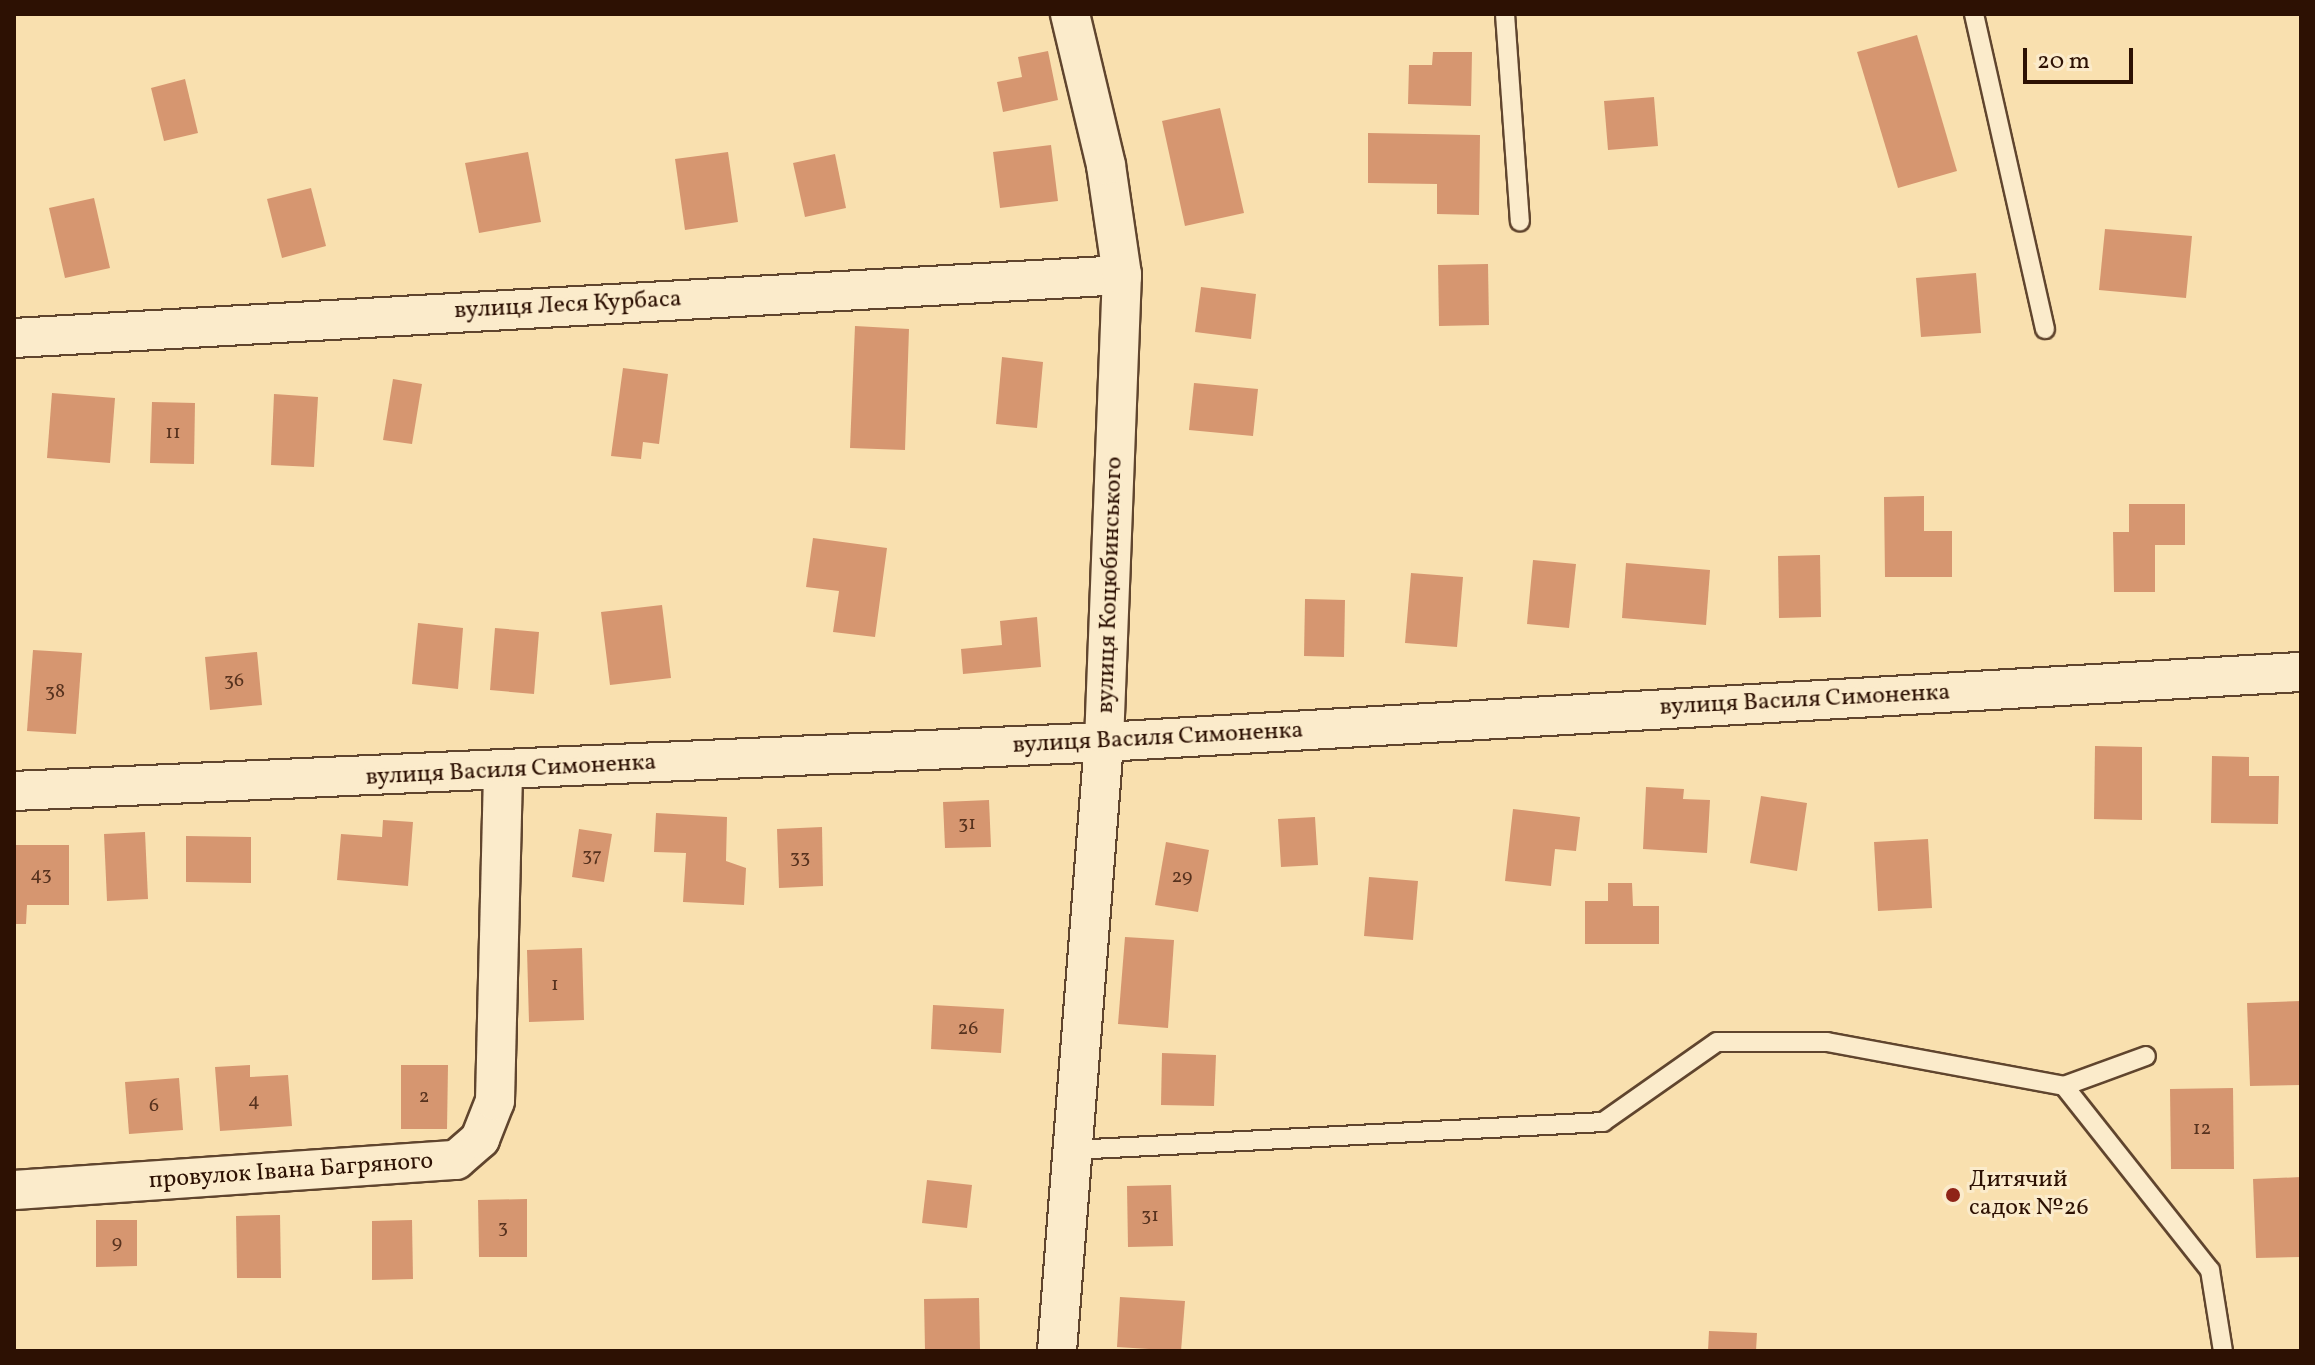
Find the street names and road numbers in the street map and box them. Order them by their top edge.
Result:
street label: вулиця Леся Курбаса [454,286,682,326]
street label: вулиця Коцюбинського [1092,456,1130,714]
street label: вулиця Василя Симоненка [1659,679,1951,723]
street label: вулиця Василя Симоненка [1012,717,1304,761]
street label: вулиця Василя Симоненка [365,749,657,793]
street label: провулок Івана Багряного [148,1148,434,1196]

